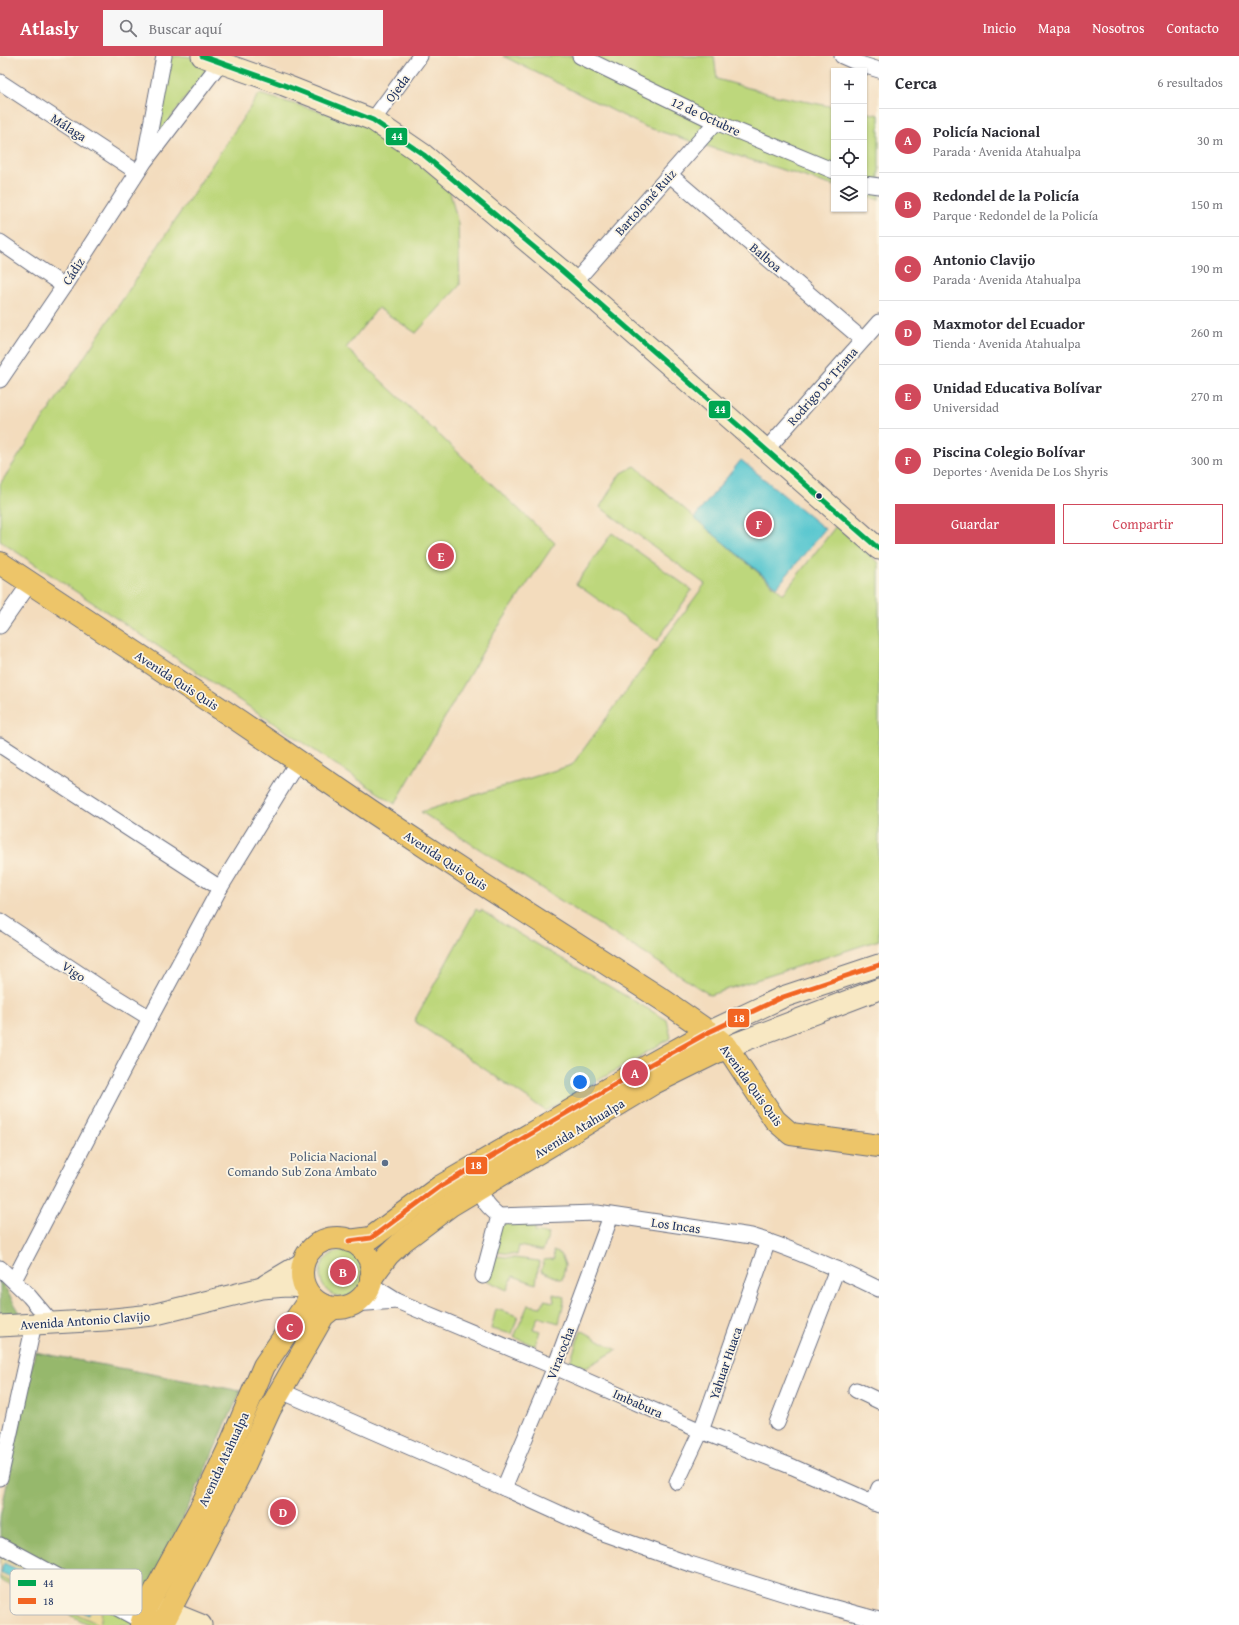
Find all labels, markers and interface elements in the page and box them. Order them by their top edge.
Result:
search box [103,10,383,46]
text: Atlasly [20,14,79,42]
icon: search [117,17,139,39]
text: Buscar aquí [149,18,222,39]
text: Inicio [983,18,1016,38]
text: Mapa [1038,18,1070,38]
text: Nosotros [1092,18,1145,38]
text: Contacto [1167,18,1219,38]
map controls [831,68,867,212]
button: + [831,68,867,104]
street label: Ojeda [381,70,415,106]
text: Cerca [895,70,937,95]
text: 6 resultados [1157,73,1223,92]
street label: 12 de Octubre [668,92,744,141]
button: − [831,104,867,140]
street label: Málaga [47,109,91,147]
text: Policía Nacional [933,121,1040,142]
line badge: 44 [385,127,408,146]
text: 44 [391,128,403,144]
text: A [904,131,912,150]
text: 30 m [1197,131,1223,150]
button: locate [831,140,867,176]
text: Parada · Avenida Atahualpa [933,142,1081,161]
street label: Bartolomé Ruiz [610,165,681,240]
button: layers [831,176,867,212]
text: Redondel de la Policía [933,185,1079,206]
text: B [904,195,912,214]
text: 150 m [1191,195,1223,214]
text: Parque · Redondel de la Policía [933,206,1098,225]
street label: Balboa [746,238,786,277]
text: Antonio Clavijo [933,249,1035,270]
street label: Cádiz [57,253,90,289]
text: C [904,259,912,278]
text: 190 m [1191,259,1223,278]
text: Parada · Avenida Atahualpa [933,270,1081,289]
text: Maxmotor del Ecuador [933,313,1085,334]
text: D [904,323,912,342]
text: 260 m [1191,323,1223,342]
text: Tienda · Avenida Atahualpa [933,334,1081,353]
street label: Rodrigo De Triana [783,342,863,430]
text: Unidad Educativa Bolívar [933,377,1102,398]
text: E [905,387,911,406]
text: 270 m [1191,387,1223,406]
text: Universidad [933,398,999,417]
line badge: 44 [708,400,731,419]
text: 44 [714,401,726,417]
text: Piscina Colegio Bolívar [933,441,1085,462]
text: F [905,451,911,470]
text: 300 m [1191,451,1223,470]
text: Deportes · Avenida De Los Shyris [933,462,1108,481]
unlabelled marker [814,491,824,501]
button: Guardar [895,504,1055,544]
button: Compartir [1063,504,1223,544]
pin: F [746,509,772,539]
pin: E [428,541,454,571]
street label: Avenida Quis Quis [131,646,222,715]
street label: Avenida Quis Quis [400,826,491,895]
street label: Vigo [58,956,90,987]
line badge: 18 [727,1008,750,1028]
text: 18 [733,1010,745,1026]
street label: Avenida Quis Quis [715,1041,788,1130]
pin: A [622,1058,648,1088]
your location [570,1072,590,1092]
street label: Avenida Atahualpa [531,1093,629,1163]
place label: Policia Nacional Comando Sub Zona Ambato [227,1147,377,1181]
line badge: 18 [465,1156,488,1175]
text: 18 [470,1157,482,1173]
marker: Policia Nacional Comando Sub Zona Ambato [380,1158,390,1168]
street label: Los Incas [650,1213,702,1238]
pin: B [330,1257,356,1287]
street label: Avenida Antonio Clavijo [19,1306,151,1335]
pin: C [277,1312,303,1342]
street label: Viracocha [542,1323,579,1382]
street label: Yahuar Huaca [704,1324,747,1402]
street label: Imbabura [610,1384,666,1423]
street label: Avenida Atahualpa [193,1408,254,1510]
pin: D [270,1497,296,1527]
legend [10,1569,142,1615]
text: 44 [43,1575,54,1591]
text: 18 [43,1593,54,1609]

